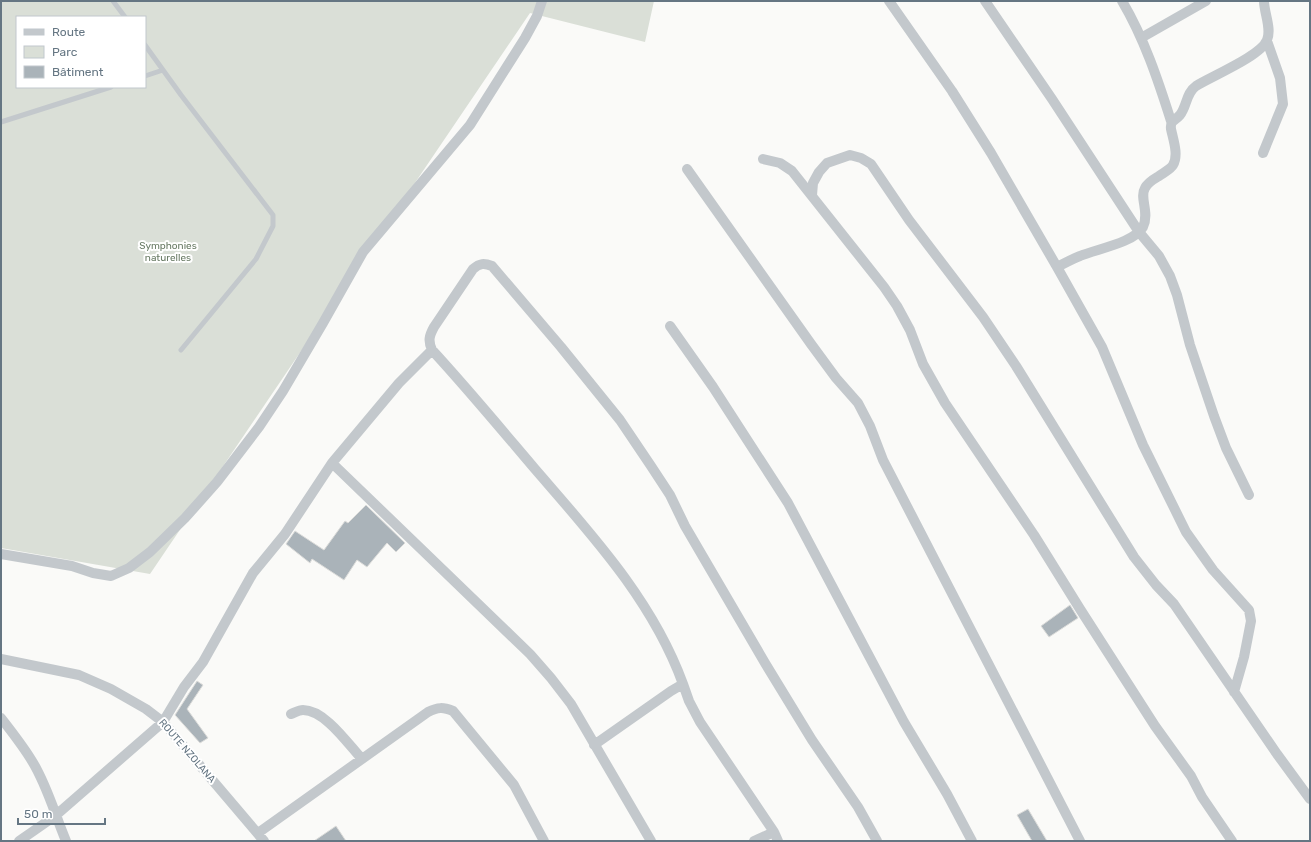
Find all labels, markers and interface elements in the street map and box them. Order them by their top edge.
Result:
legend [16,16,146,88]
text: Route [52,25,86,39]
text: Parc [52,45,78,59]
text: Bâtiment [52,65,104,79]
park label: Symphonies naturelles [139,240,197,264]
street label: ROUTE NZOLANA [156,717,218,785]
scale bar [18,800,105,826]
text: 50 m [24,807,52,821]

